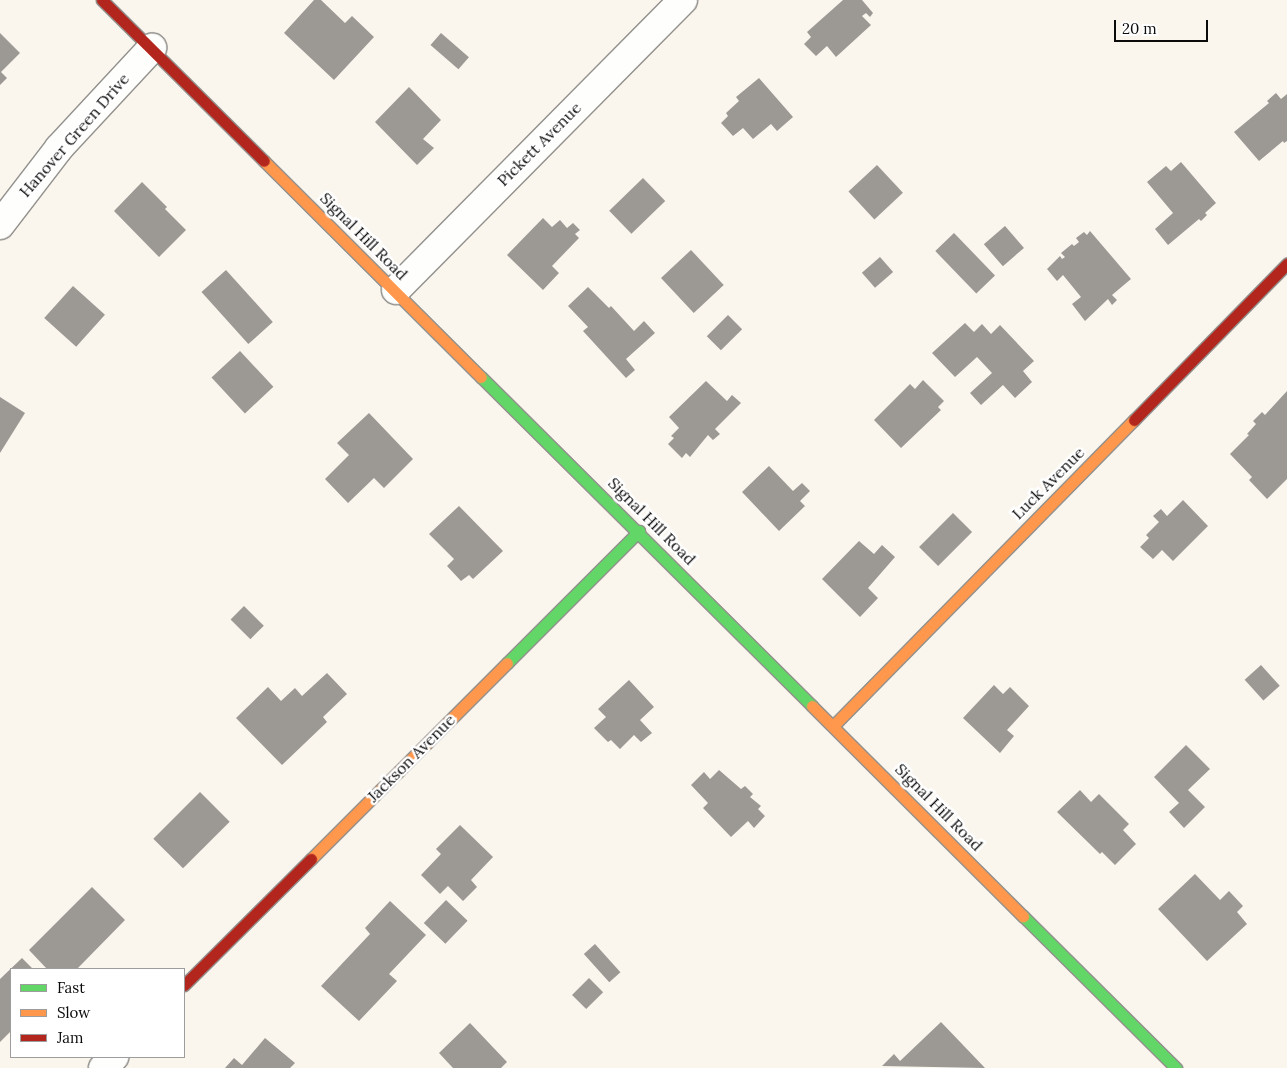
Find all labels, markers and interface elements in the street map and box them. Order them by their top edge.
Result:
scale bar [1117,10,1211,42]
text: 20 m [1122,19,1157,38]
street label: Hanover Green Drive [15,69,133,201]
street label: Pickett Avenue [493,98,585,190]
street label: Signal Hill Road [316,188,412,284]
street label: Luck Avenue [1008,443,1088,523]
street label: Signal Hill Road [604,473,700,569]
street label: Jackson Avenue [363,710,459,806]
street label: Signal Hill Road [891,759,987,855]
legend [10,968,185,1058]
text: Fast [57,978,85,997]
text: Slow [57,1003,90,1022]
text: Jam [57,1028,84,1047]

